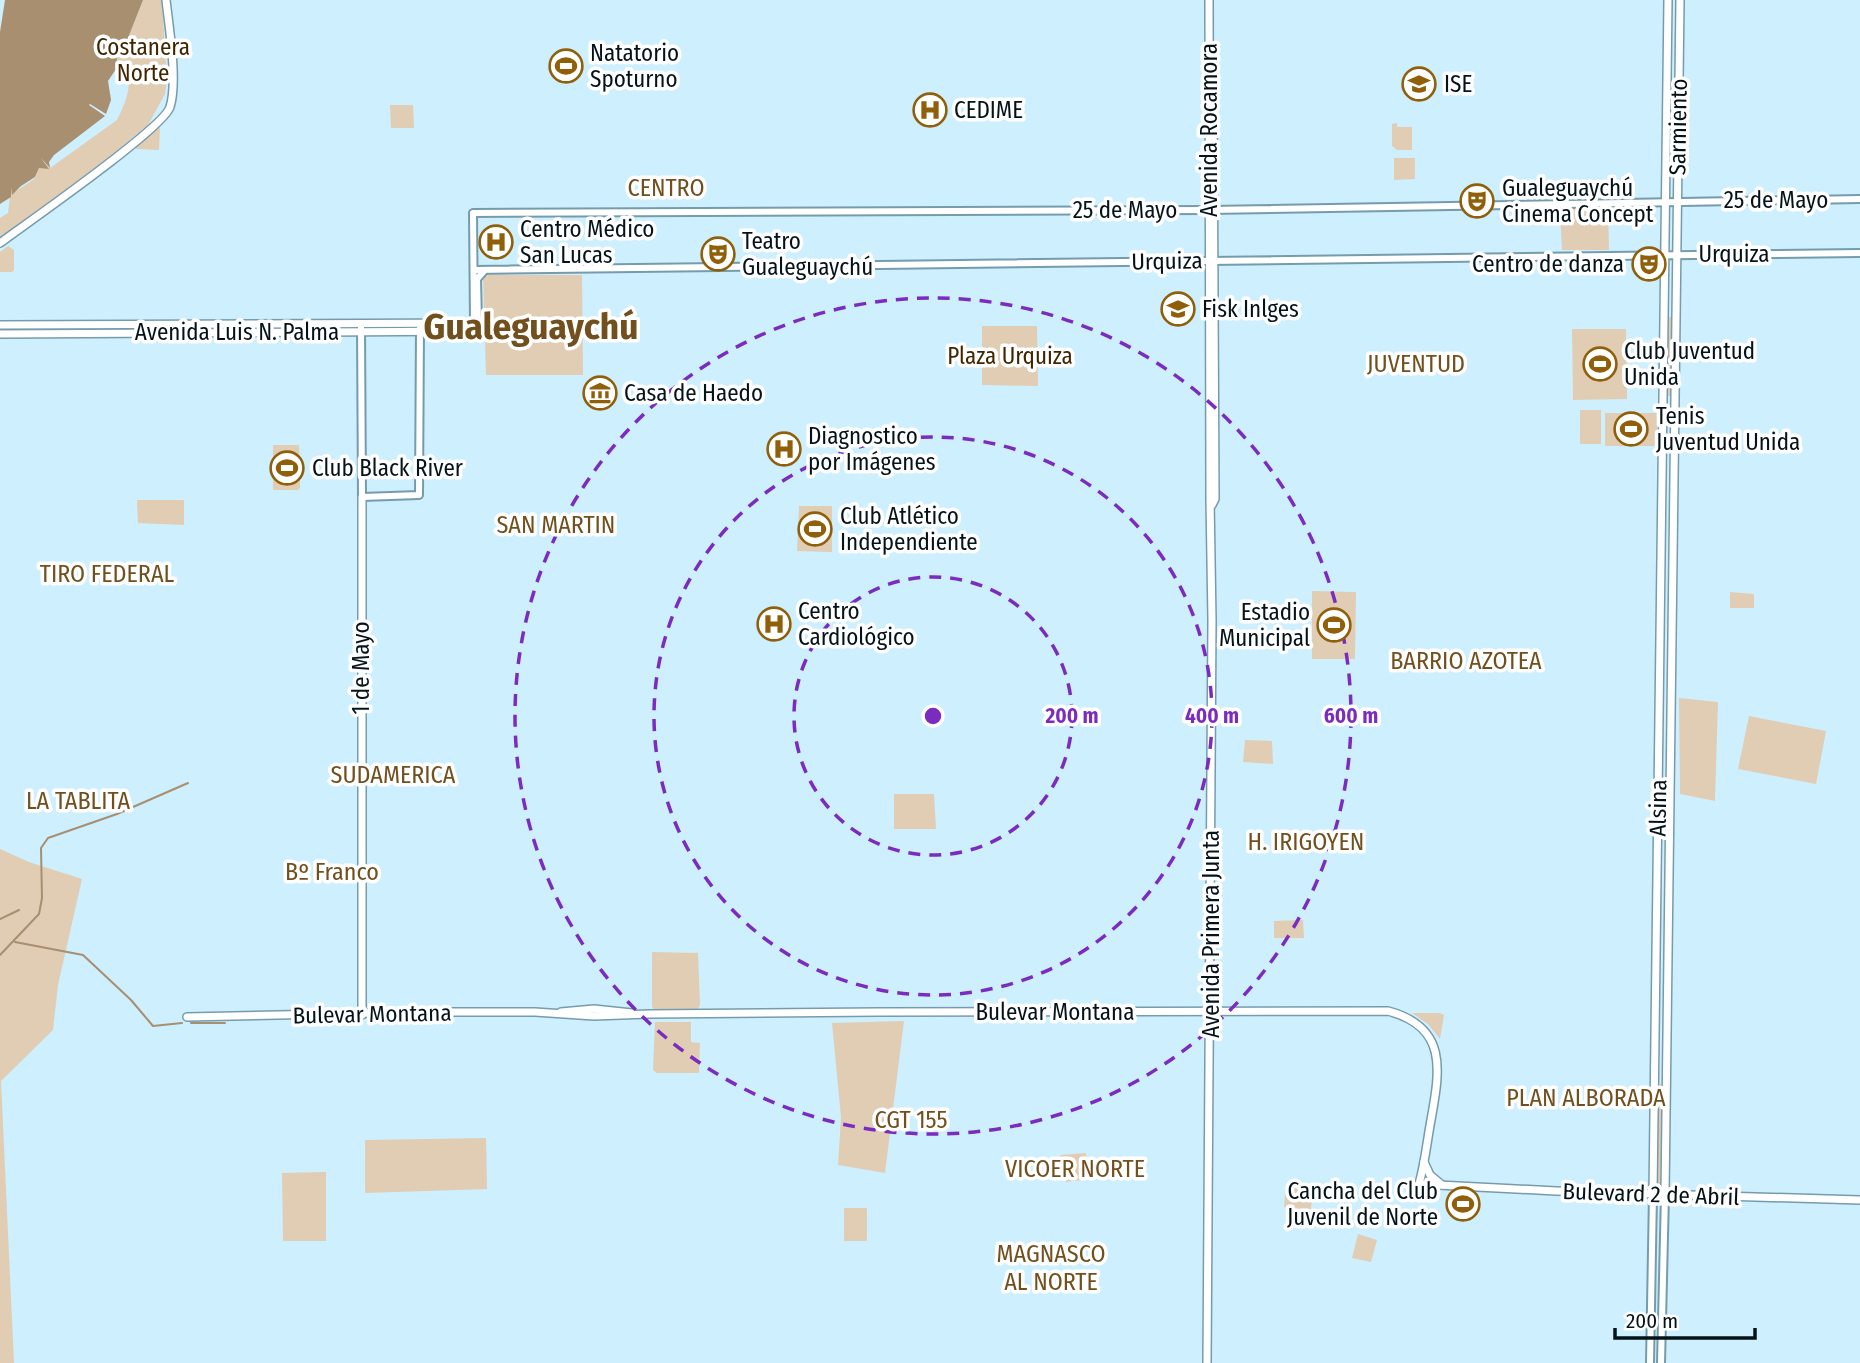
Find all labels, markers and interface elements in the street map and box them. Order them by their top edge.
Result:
park label: Costanera Norte [96,33,190,87]
place label: Natatorio Spoturno [590,39,679,93]
street label: Avenida Rocamora [1195,43,1223,217]
sports icon: Natatorio Spoturno [547,47,585,85]
school or university icon: ISE [1400,65,1438,103]
place label: ISE [1444,70,1472,98]
street label: Sarmiento [1663,78,1693,176]
hospital icon: CEDIME [911,91,949,129]
place label: CEDIME [954,96,1023,124]
district label: CENTRO [627,174,705,202]
place label: Gualeguaychú Cinema Concept [1502,174,1654,228]
theatre icon: Gualeguaychú Cinema Concept [1458,182,1496,220]
street label: 25 de Mayo [1724,186,1828,214]
street label: 25 de Mayo [1073,196,1177,224]
place label: Centro Médico San Lucas [520,215,654,269]
hospital icon: Centro Médico San Lucas [477,223,515,261]
place label: Teatro Gualeguaychú [742,227,873,281]
theatre icon: Teatro Gualeguaychú [699,235,737,273]
street label: Urquiza [1698,240,1770,268]
theatre icon: Centro de danza [1630,245,1668,283]
street label: Urquiza [1131,246,1203,276]
place label: Centro de danza [1472,250,1624,278]
school or university icon: Fisk Inlges [1159,290,1197,328]
place label: Fisk Inlges [1202,295,1299,323]
district label: Gualeguaychú [424,304,638,349]
street label: Avenida Luis N. Palma [135,318,339,346]
place label: Club Juventud Unida [1624,337,1755,391]
park label: Plaza Urquiza [947,342,1073,370]
sports icon: Club Juventud Unida [1581,345,1619,383]
district label: JUVENTUD [1367,350,1465,378]
museum icon: Casa de Haedo [581,374,619,412]
place label: Casa de Haedo [624,379,763,407]
place label: Tenis Juventud Unida [1656,402,1800,456]
sports icon: Tenis Juventud Unida [1612,410,1650,448]
place label: Diagnostico por Imágenes [808,422,936,476]
hospital icon: Diagnostico por Imágenes [765,430,803,468]
sports icon: Club Black River [268,449,306,487]
place label: Club Black River [312,454,463,482]
place label: Club Atlético Independiente [840,502,978,556]
sports icon: Club Atlético Independiente [796,510,834,548]
district label: SAN MARTIN [497,511,615,539]
district label: TIRO FEDERAL [40,560,175,588]
place label: Centro Cardiológico [798,597,915,651]
place label: Estadio Municipal [1219,598,1310,652]
hospital icon: Centro Cardiológico [755,605,793,643]
sports icon: Estadio Municipal [1315,606,1353,644]
street label: 1 de Mayo [347,621,375,715]
district label: BARRIO AZOTEA [1390,647,1542,675]
text: 200 m [1044,703,1099,729]
text: 400 m [1185,703,1239,729]
text: 600 m [1324,703,1378,729]
centre of rings [921,704,945,728]
district label: SUDAMERICA [331,761,456,789]
street label: Alsina [1644,779,1672,837]
district label: LA TABLITA [26,787,130,815]
district label: H. IRIGOYEN [1248,828,1364,856]
street label: Avenida Primera Junta [1197,830,1225,1038]
district label: Bº Franco [285,858,379,886]
street label: Bulevar Montana [975,998,1135,1026]
street label: Bulevar Montana [292,999,452,1029]
district label: PLAN ALBORADA [1506,1084,1666,1112]
district label: CGT 155 [874,1106,948,1134]
district label: VICOER NORTE [1005,1155,1145,1183]
place label: Cancha del Club Juvenil de Norte [1287,1177,1438,1231]
street label: Bulevard 2 de Abril [1562,1177,1740,1211]
sports icon: Cancha del Club Juvenil de Norte [1444,1185,1482,1223]
district label: MAGNASCO AL NORTE [996,1240,1106,1296]
scale bar [1615,1296,1755,1340]
text: 200 m [1626,1308,1678,1334]

